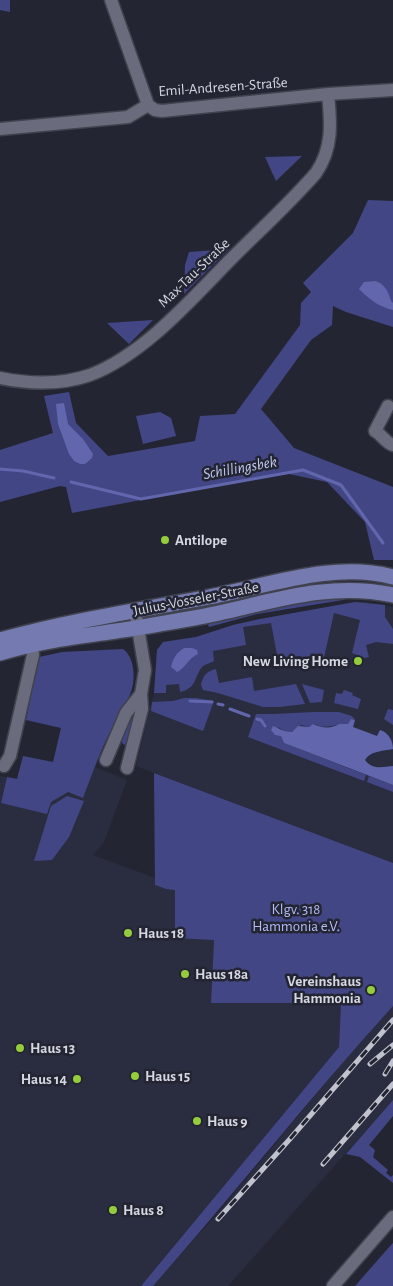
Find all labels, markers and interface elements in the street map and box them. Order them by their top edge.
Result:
street label: Emil-Andresen-Straße [158,74,288,100]
street label: Max-Tau-Straße [154,234,234,312]
water label: Schillingsbek [202,452,278,484]
place label: Antilope [175,531,227,549]
marker: Antilope [159,534,171,546]
street label: Julius-Vosseler-Straße [132,578,260,620]
place label: New Living Home [243,652,348,670]
marker: New Living Home [352,655,364,667]
park label: Klgv. 318 Hammonia e.V. [252,900,340,935]
place label: Haus 18 [138,924,184,942]
marker: Haus 18 [122,927,134,939]
place label: Haus 18a [195,965,248,983]
marker: Haus 18a [179,968,191,980]
place label: Vereinshaus Hammonia [287,972,361,1007]
marker: Vereinshaus Hammonia [365,984,377,996]
place label: Haus 13 [30,1039,75,1057]
marker: Haus 13 [14,1042,26,1054]
place label: Haus 15 [145,1067,190,1085]
place label: Haus 14 [21,1070,67,1088]
marker: Haus 15 [129,1070,141,1082]
marker: Haus 14 [71,1073,83,1085]
place label: Haus 9 [207,1112,248,1130]
marker: Haus 9 [191,1115,203,1127]
place label: Haus 8 [123,1201,164,1219]
marker: Haus 8 [107,1204,119,1216]

